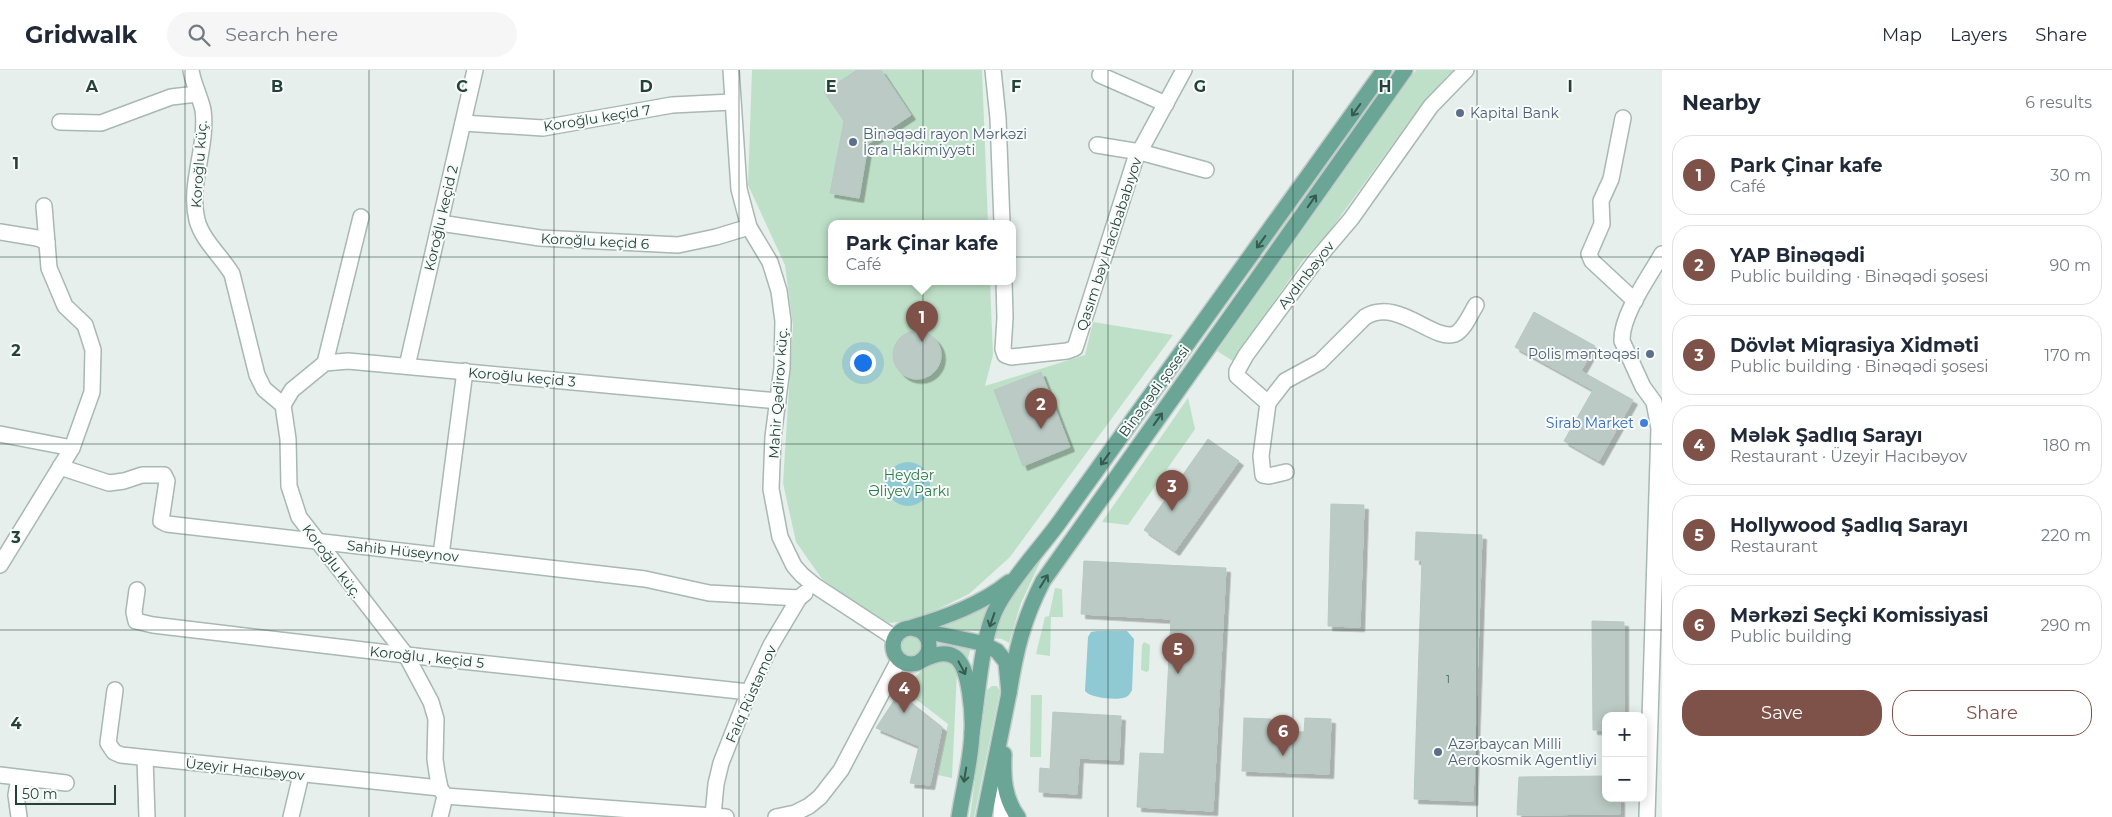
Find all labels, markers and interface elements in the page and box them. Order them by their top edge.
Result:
search box [167,12,517,57]
text: Gridwalk [25,20,137,49]
icon: search [185,21,213,49]
text: Search here [225,23,338,46]
text: Map [1882,24,1922,46]
text: Layers [1950,24,2007,46]
text: Share [2035,24,2087,46]
text: A [85,77,99,96]
text: B [271,77,283,96]
text: C [456,77,468,96]
text: D [639,77,653,96]
text: E [826,77,836,96]
text: F [1011,77,1021,96]
text: G [1194,77,1206,96]
text: H [1379,77,1391,96]
text: I [1567,77,1573,96]
text: Nearby [1682,90,1761,115]
text: 6 results [2025,93,2092,112]
street label: Koroğlu keçid 7 [542,101,652,135]
one-way arrow [1351,103,1361,117]
place label: Kapital Bank [1470,104,1560,122]
marker: Kapital Bank [1454,107,1466,119]
street label: Koroğlu küç. [187,120,211,208]
place label: Binəqədi rayon Mərkəzi İcra Hakimiyyəti [863,125,1027,159]
marker: Binəqədi rayon Mərkəzi İcra Hakimiyyəti [847,136,859,148]
text: 1 [13,154,19,173]
street label: Qasım bəy Hacıbababıyov [1072,154,1146,333]
text: Park Çinar kafe [1730,154,1882,177]
street label: Koroğlu keçid 2 [420,163,462,273]
text: 1 [1696,166,1702,185]
text: 30 m [2050,166,2091,185]
text: Café [1730,177,1766,196]
one-way arrow [1307,195,1318,208]
popup [828,220,1016,285]
street label: Koroğlu keçid 6 [540,229,650,253]
text: Park Çinar kafe [846,232,998,255]
one-way arrow [1256,235,1266,249]
street label: Aydınbəyov [1274,237,1338,312]
text: YAP Binəqədi [1730,244,1865,267]
text: Café [846,255,881,274]
text: 2 [1694,256,1704,275]
text: 90 m [2049,256,2091,275]
text: Public building · Binəqədi şosesi [1730,267,1989,286]
pin: 1 [906,301,938,342]
street label: Mahir Qədirov küç. [764,327,792,459]
text: Dövlət Miqrasiya Xidməti [1730,334,1979,357]
text: 2 [11,341,21,360]
street label: Binəqədi şosesi [1115,342,1193,440]
place label: Polis məntəqəsi [1528,345,1640,363]
text: 3 [1694,346,1704,365]
text: 170 m [2044,346,2091,365]
marker: Polis məntəqəsi [1644,348,1656,360]
your location [850,350,876,376]
text: Public building · Binəqədi şosesi [1730,357,1989,376]
street label: Koroğlu keçid 3 [467,363,577,391]
pin: 2 [1025,388,1057,429]
one-way arrow [1153,412,1163,426]
place label: Sirab Market [1546,414,1634,432]
marker: Sirab Market [1638,417,1650,429]
text: Mələk Şadlıq Sarayı [1730,424,1923,447]
text: 4 [1693,436,1705,455]
text: 180 m [2043,436,2091,455]
text: Restaurant · Üzeyir Hacıbəyov [1730,447,1967,466]
one-way arrow [1100,452,1110,466]
park label: Heydər Əliyev Parkı [868,466,950,500]
pin: 3 [1156,470,1188,511]
text: Hollywood Şadlıq Sarayı [1730,514,1968,537]
street label: Koroğlu küç. [298,521,366,602]
text: 5 [1694,526,1704,545]
text: 220 m [2041,526,2091,545]
text: 3 [10,528,21,547]
street label: Sahib Hüseynov [346,536,460,566]
text: Restaurant [1730,537,1818,556]
one-way arrow [1040,574,1050,588]
text: Mərkəzi Seçki Komissiyasi [1730,604,1988,627]
one-way arrow [987,612,996,627]
text: 6 [1694,616,1704,635]
text: 290 m [2040,616,2091,635]
text: Public building [1730,627,1852,646]
pin: 5 [1162,633,1194,674]
street label: Koroğlu , keçid 5 [369,642,485,672]
street label: Faiq Rüstəmov [721,642,781,746]
one-way arrow [958,661,968,675]
pin: 4 [888,672,920,713]
house number: 1 [1446,672,1450,686]
button: Save [1682,690,1882,736]
button: Share [1892,690,2092,736]
map controls [1602,712,1647,802]
button: + [1602,712,1647,757]
text: 4 [10,714,22,733]
pin: 6 [1267,715,1299,756]
place label: Azərbaycan Milli Aerokosmik Agentliyi [1448,735,1597,769]
marker: Azərbaycan Milli Aerokosmik Agentliyi [1432,746,1444,758]
street label: Üzeyir Hacıbəyov [185,754,306,784]
button: − [1602,757,1647,802]
one-way arrow [960,767,970,783]
scale bar [15,782,116,805]
text: 50 m [22,785,58,803]

